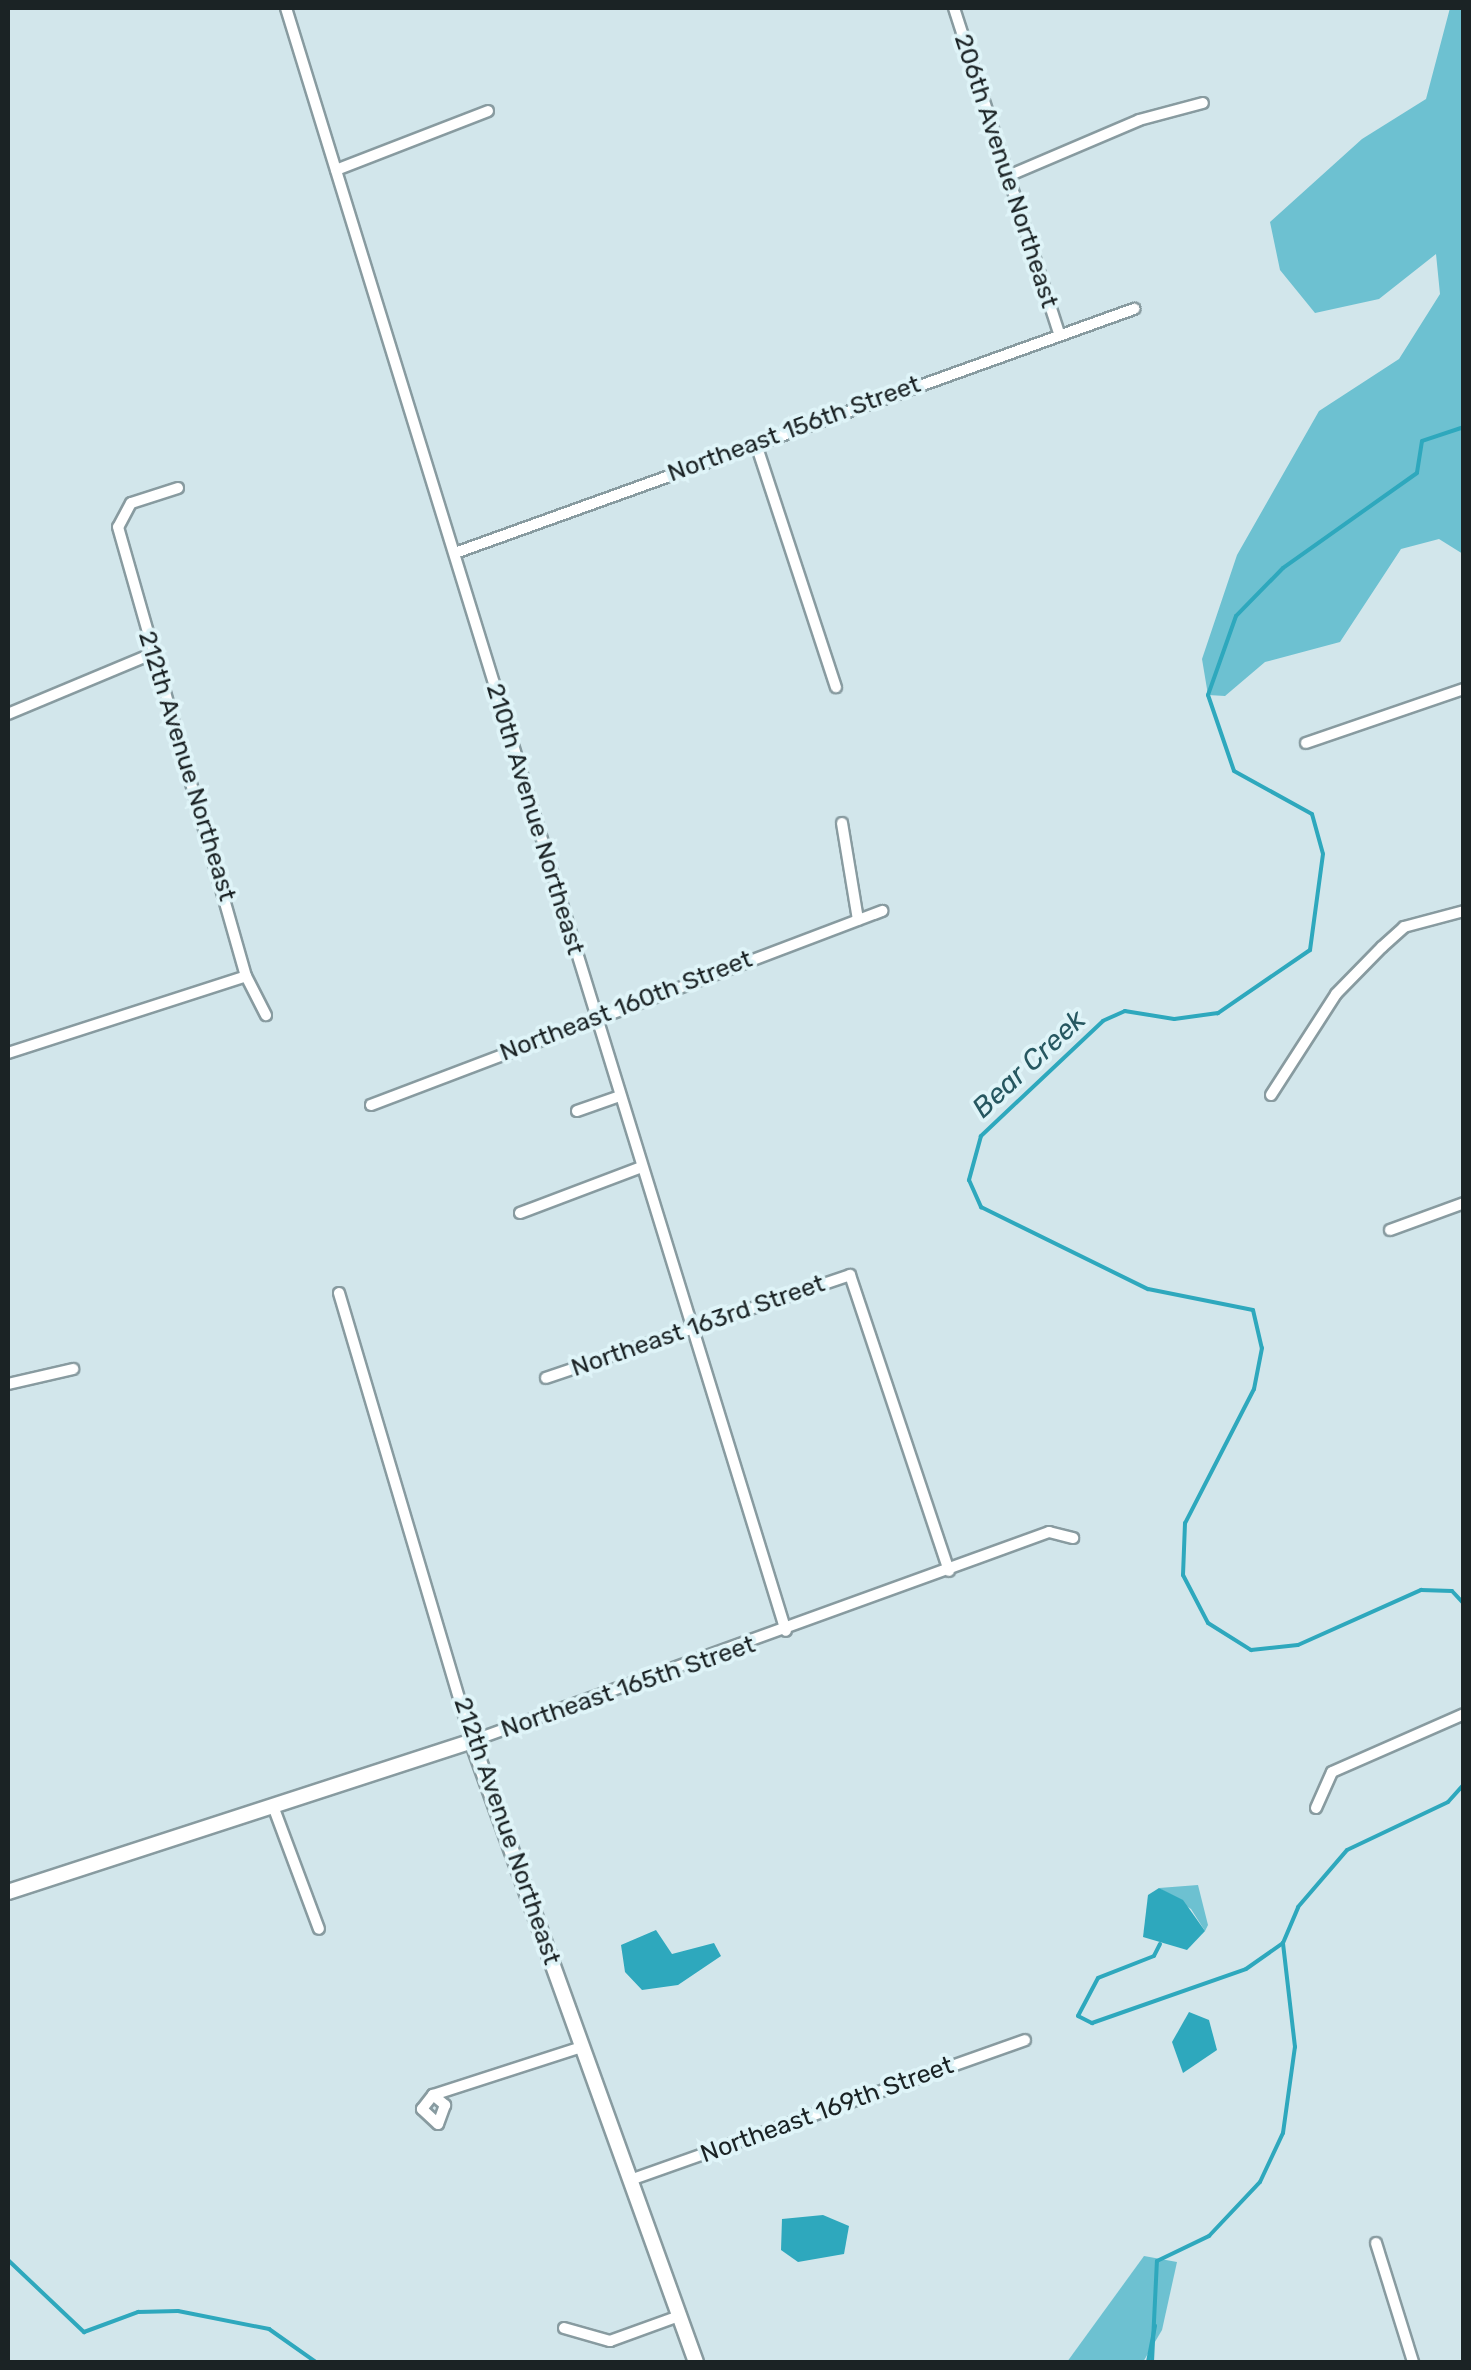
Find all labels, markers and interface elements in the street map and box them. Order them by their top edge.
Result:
street label: 206th Avenue Northeast [947,30,1065,312]
street label: Northeast 156th Street [664,369,924,489]
street label: 212th Avenue Northeast [132,627,242,905]
street label: 210th Avenue Northeast [479,679,591,959]
street label: Northeast 160th Street [496,944,756,1068]
water label: Bear Creek [965,1003,1093,1125]
street label: Northeast 163rd Street [567,1269,829,1383]
street label: Northeast 165th Street [497,1629,759,1745]
street label: 212th Avenue Northeast [447,1693,567,1969]
street label: Northeast 169th Street [697,2050,957,2170]

